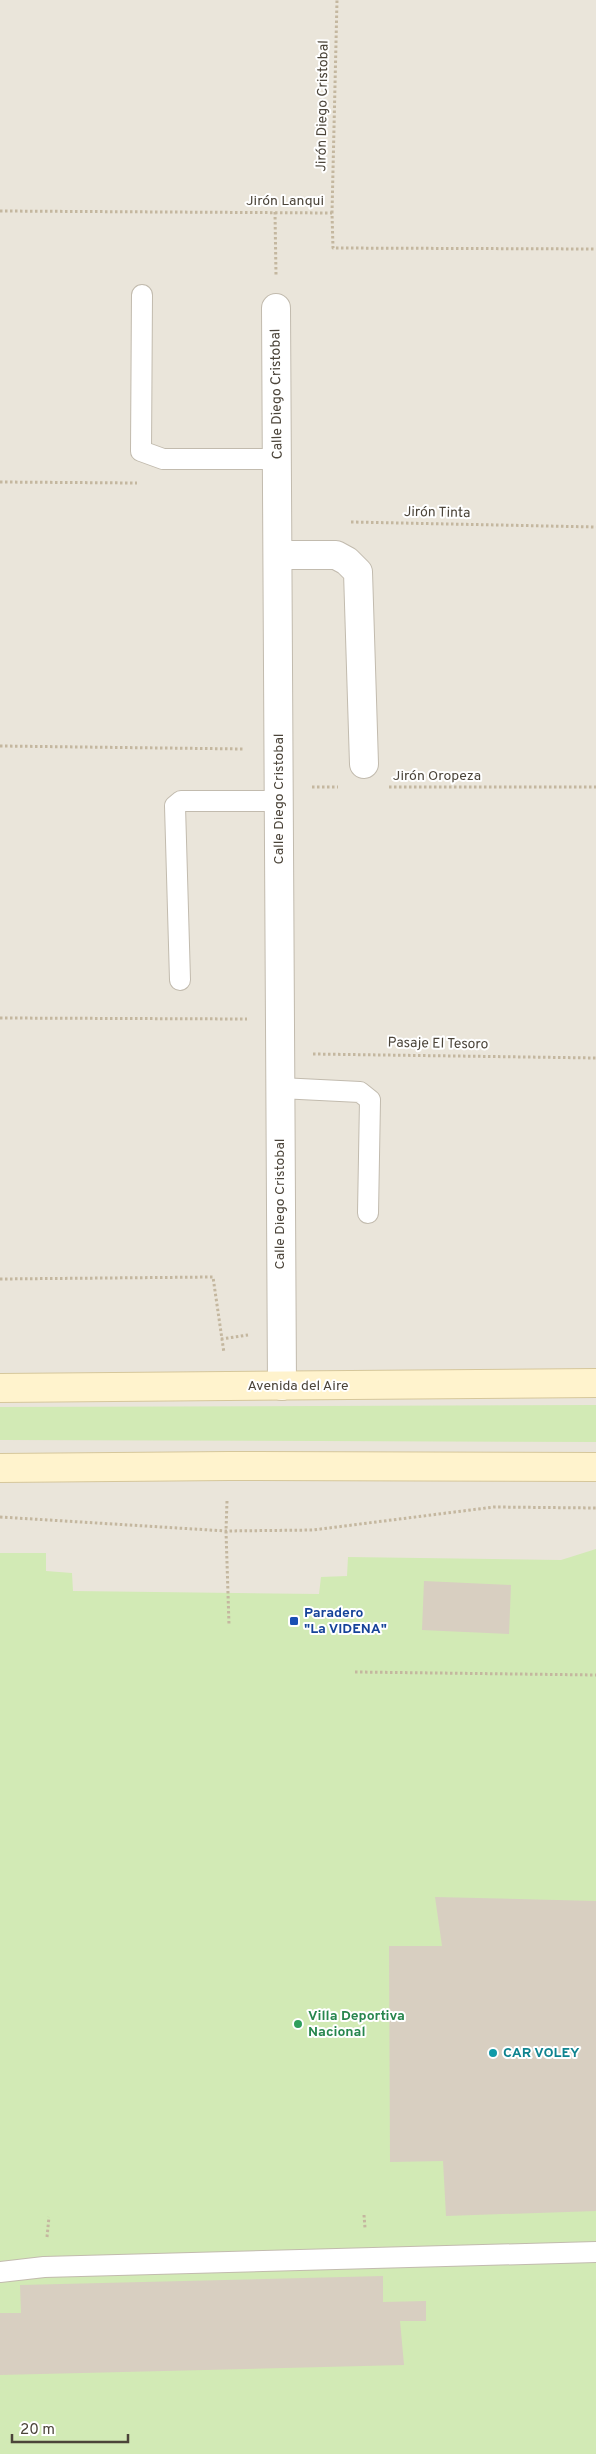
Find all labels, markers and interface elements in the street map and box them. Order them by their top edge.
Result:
street label: Jirón Diego Cristobal [313,40,333,172]
street label: Jirón Lanqui [246,193,324,210]
street label: Calle Diego Cristobal [267,328,287,460]
street label: Jirón Tinta [404,504,470,522]
street label: Calle Diego Cristobal [271,734,288,864]
street label: Jirón Oropeza [393,768,481,785]
street label: Pasaje El Tesoro [388,1035,489,1053]
street label: Calle Diego Cristobal [272,1139,289,1269]
street label: Avenida del Aire [247,1378,349,1395]
place label: Paradero "La VIDENA" [304,1605,387,1638]
marker: Paradero "La VIDENA" [288,1615,300,1627]
place label: Villa Deportiva Nacional [308,2008,405,2041]
marker: Villa Deportiva Nacional [292,2018,304,2030]
place label: CAR VOLEY [503,2045,580,2062]
marker: CAR VOLEY [487,2047,499,2059]
scale bar [12,2412,129,2444]
text: 20 m [20,2421,55,2440]

